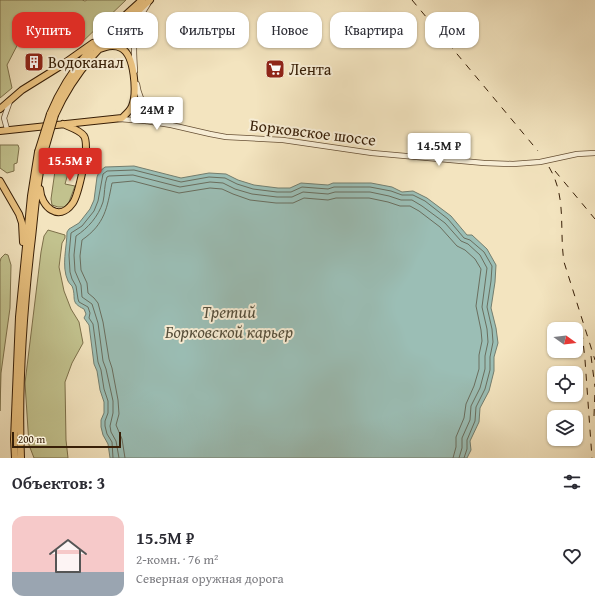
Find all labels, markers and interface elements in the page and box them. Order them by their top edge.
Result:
chip: Купить [12,12,85,48]
chip: Снять [93,12,158,48]
chip: Фильтры [166,12,249,48]
chip: Новое [257,12,322,48]
chip: Квартира [330,12,417,48]
chip: Дом [425,12,479,48]
place label: Водоканал [48,50,124,74]
building icon: Водоканал [23,51,45,73]
place label: Лента [289,57,332,81]
supermarket icon: Лента [264,58,286,80]
pin: 24M ₽ [129,97,185,131]
text: 24M ₽ [140,100,174,119]
street label: Борковское шоссе [249,112,377,152]
pin: 14.5M ₽ [402,133,476,167]
text: 14.5M ₽ [417,136,461,155]
pin: 15.5M ₽ [33,148,107,182]
text: 15.5M ₽ [48,151,92,170]
water label: Третий Борковской карьер [165,299,293,344]
north arrow [547,322,583,358]
map controls [547,322,583,446]
button: locate [547,366,583,402]
button: layers [547,410,583,446]
scale bar [12,430,121,449]
text: 200 m [18,431,45,447]
text: Объектов: 3 [12,470,105,495]
icon: filters [561,471,583,493]
text: 15.5M ₽ [136,525,194,550]
icon: home [44,532,92,580]
icon: heart [561,545,583,567]
text: 2-комн. · 76 m² [136,550,218,569]
text: Северная оружная дорога [136,569,284,588]

